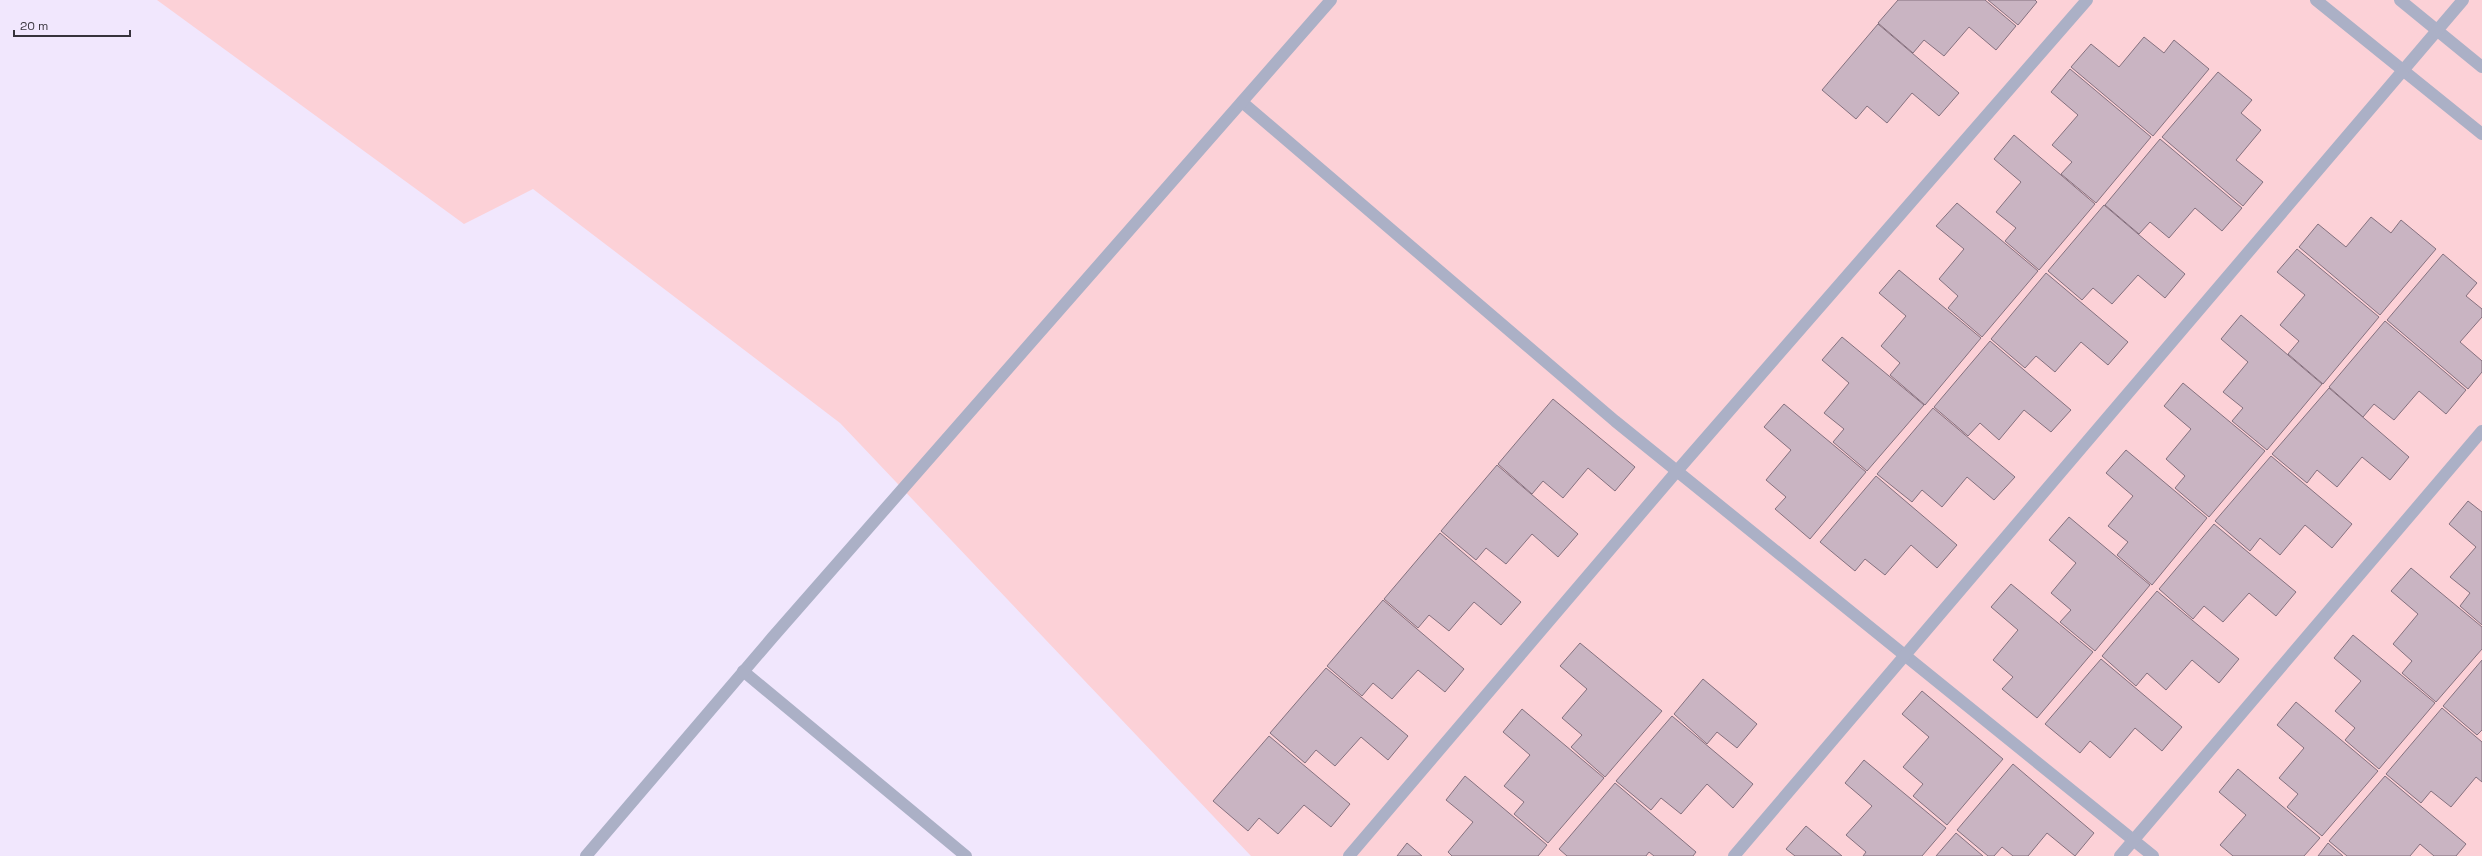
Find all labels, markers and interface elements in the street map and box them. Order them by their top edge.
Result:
scale bar [14,12,130,38]
text: 20 m [20,18,48,34]

